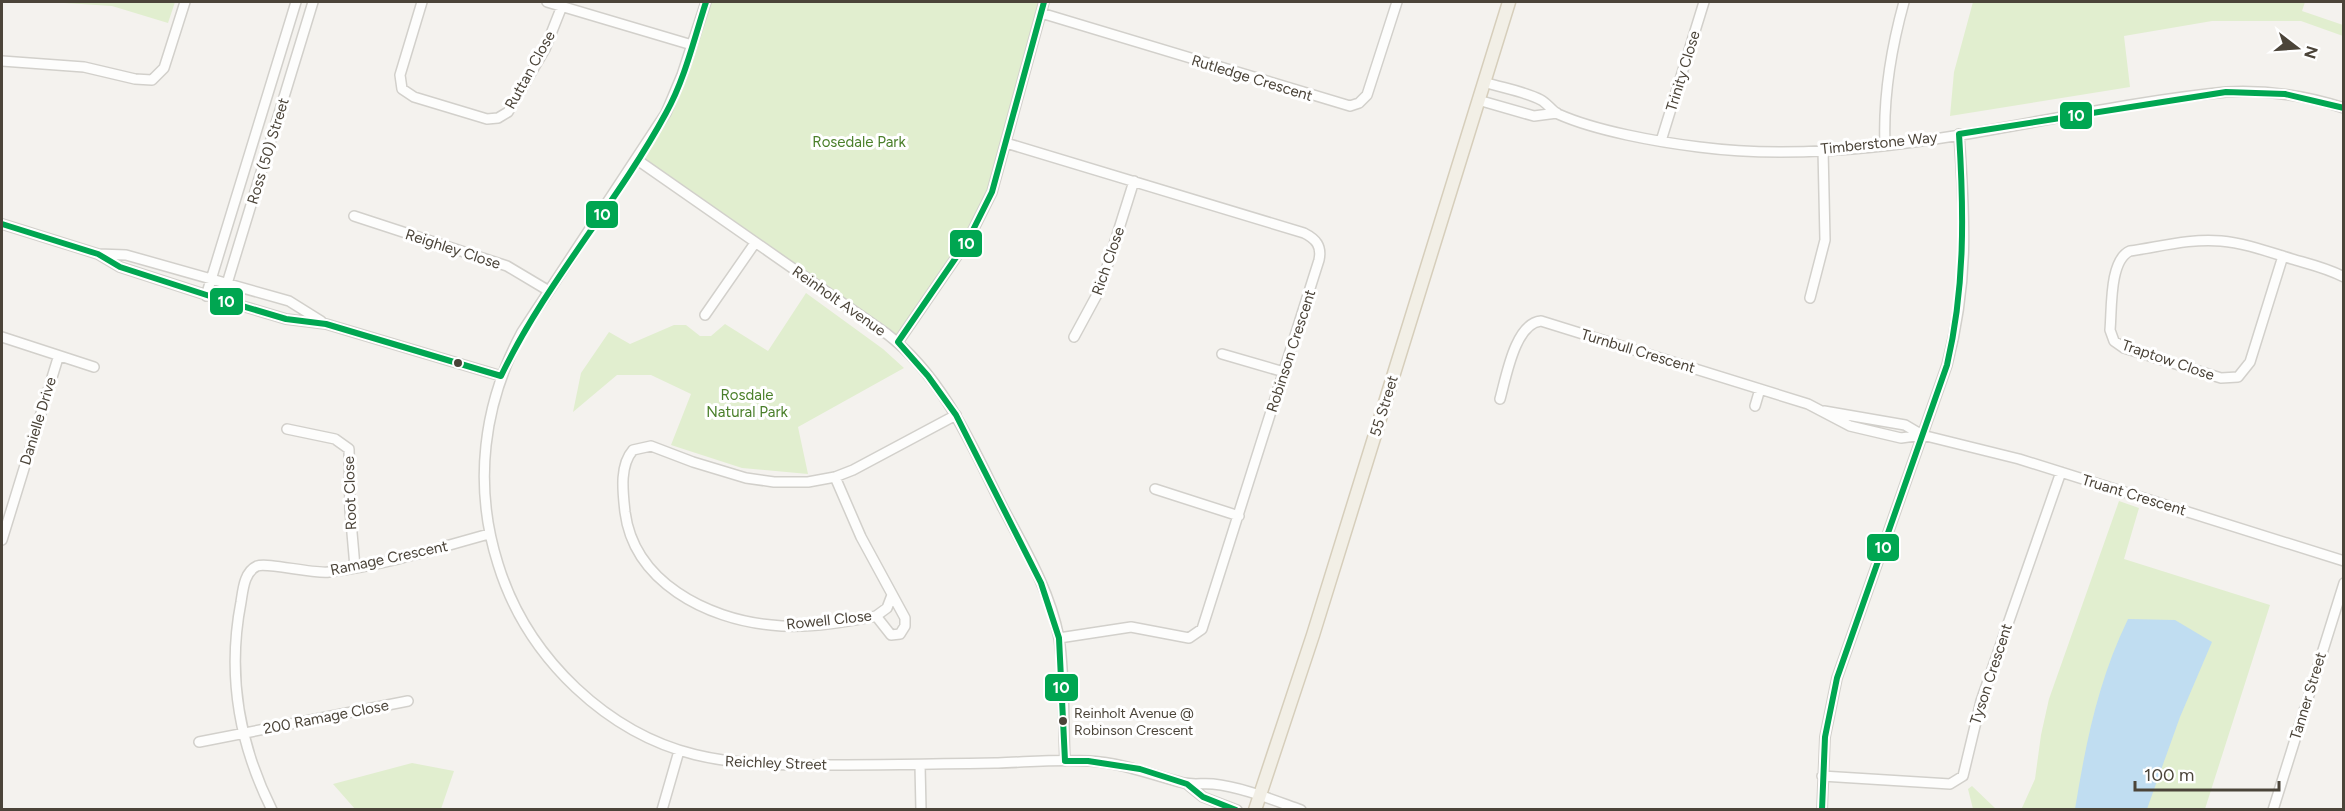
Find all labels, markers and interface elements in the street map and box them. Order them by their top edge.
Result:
north arrow [2267,18,2327,78]
street label: Ruttan Close [501,28,559,112]
street label: Trinity Close [1662,29,1704,113]
text: N [2300,44,2322,61]
street label: Rutledge Crescent [1189,51,1315,105]
street label: Ross (50) Street [243,95,293,206]
line badge: 10 [2059,101,2093,130]
text: 10 [2067,106,2085,125]
street label: Timberstone Way [1820,128,1938,158]
park label: Rosedale Park [812,133,906,151]
line badge: 10 [585,200,619,229]
text: 10 [593,205,611,224]
street label: Rich Close [1088,224,1128,298]
street label: Reighley Close [403,225,503,273]
line badge: 10 [949,229,983,258]
text: 10 [957,234,975,253]
street label: Reinholt Avenue [789,262,889,340]
line badge: 10 [209,287,244,316]
street label: Robinson Crescent [1263,287,1319,415]
text: 10 [217,292,235,311]
street label: Turnbull Crescent [1579,325,1697,377]
street label: Traptow Close [2119,336,2217,384]
unlabelled marker [452,357,464,369]
street label: 55 Street [1366,373,1402,439]
street label: Danielle Drive [16,375,60,467]
park label: Rosdale Natural Park [706,386,788,421]
street label: Root Close [340,456,360,530]
street label: Truant Crescent [2080,471,2189,519]
line badge: 10 [1866,533,1900,562]
street label: Ramage Crescent [329,537,450,579]
text: 10 [1874,538,1892,557]
street label: Rowell Close [785,607,873,633]
street label: Tyson Crescent [1966,621,2016,727]
street label: Tanner Street [2286,650,2330,742]
line badge: 10 [1044,673,1079,702]
text: 10 [1052,678,1070,697]
street label: 200 Ramage Close [262,696,390,738]
place label: Reinholt Avenue @ Robinson Crescent [1074,705,1194,739]
marker: Reinholt Avenue @ Robinson Crescent [1057,715,1069,727]
street label: Reichley Street [724,752,828,774]
scale bar [2135,754,2279,792]
text: 100 m [2144,764,2194,786]

